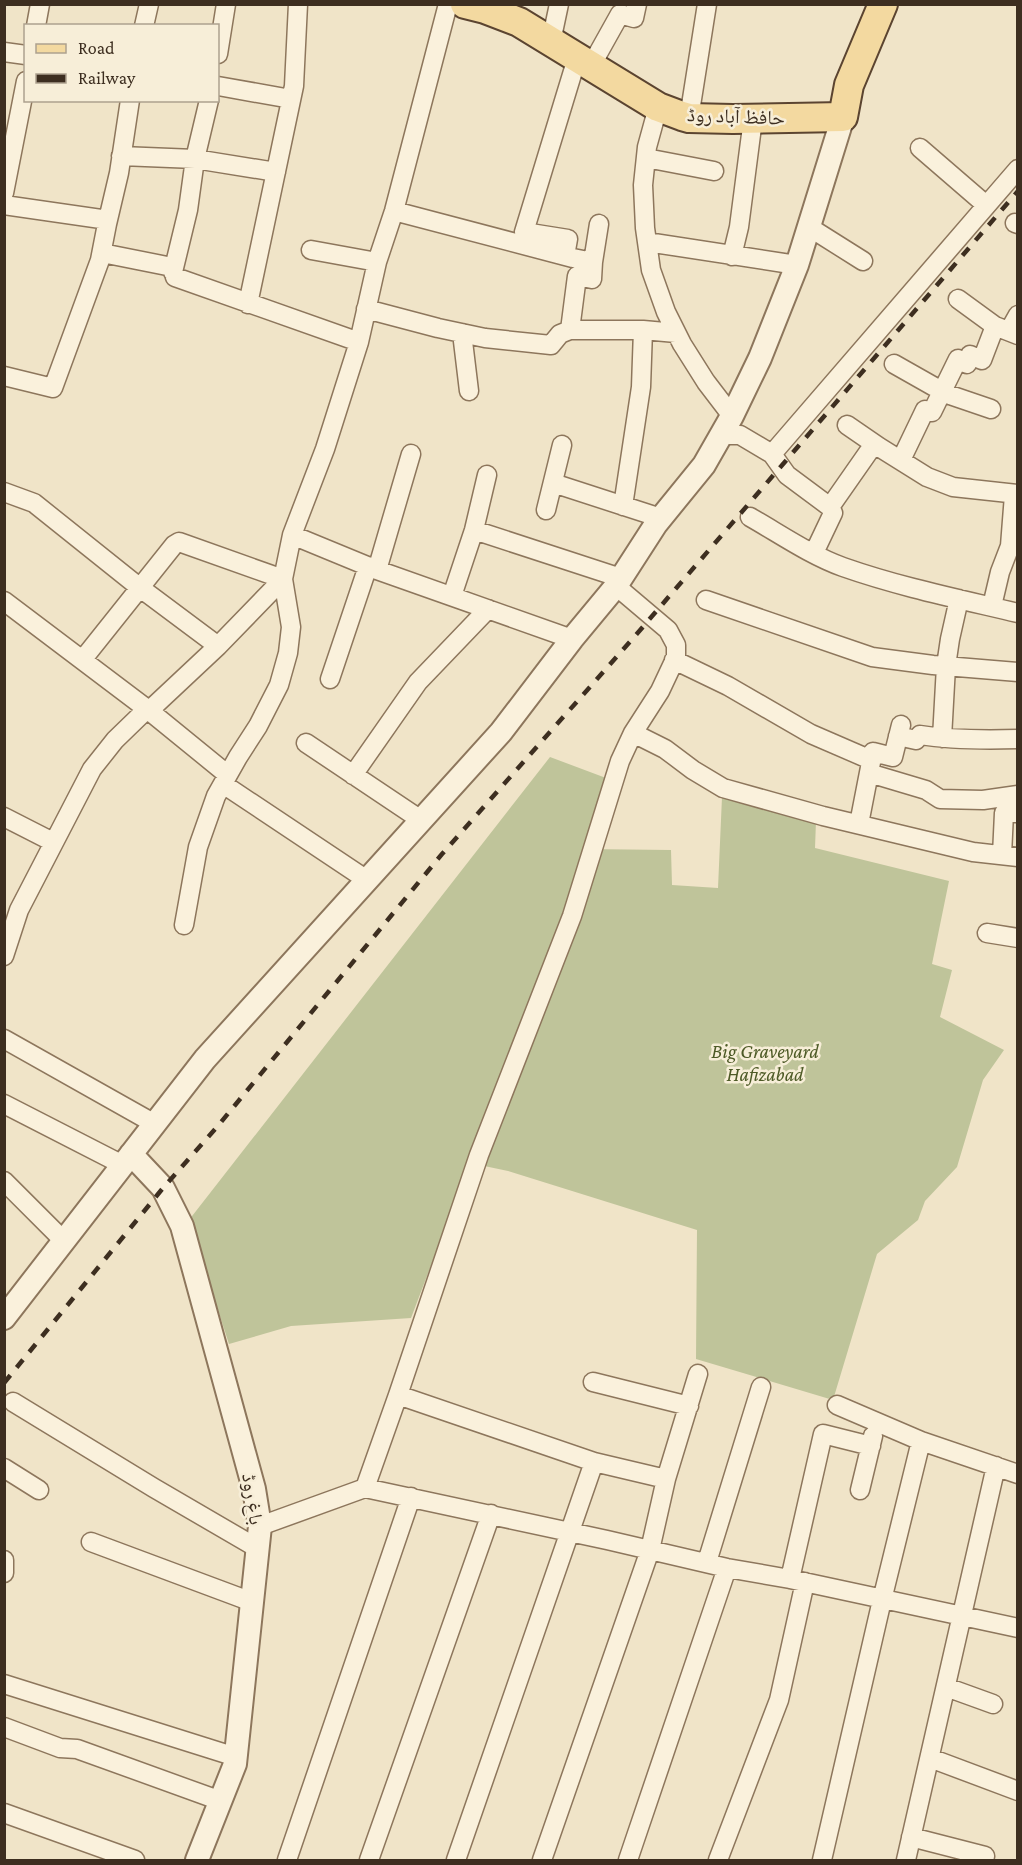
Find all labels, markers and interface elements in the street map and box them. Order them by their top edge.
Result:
legend [24,24,219,102]
text: Road [78,38,115,58]
text: Railway [78,68,136,88]
street label: حافظ آباد روڈ [687,103,786,129]
park label: Big Graveyard Hafizabad [711,1040,819,1086]
street label: باغ روڈ [236,1472,268,1527]

